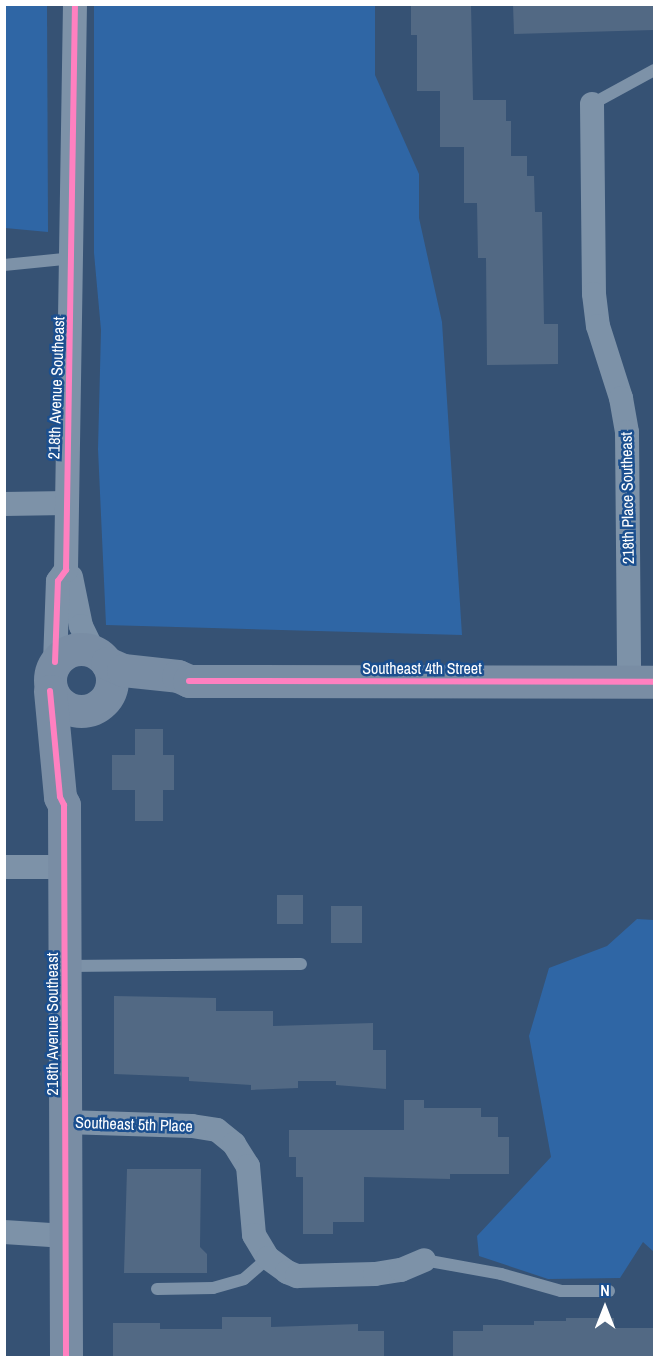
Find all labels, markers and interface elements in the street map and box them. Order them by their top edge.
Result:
street label: 218th Avenue Southeast [44,316,68,460]
street label: 218th Place Southeast [616,432,638,564]
street label: Southeast 4th Street [362,658,482,678]
street label: 218th Avenue Southeast [42,952,62,1096]
street label: Southeast 5th Place [75,1112,193,1136]
north arrow [575,1278,635,1338]
text: N [600,1279,610,1301]

